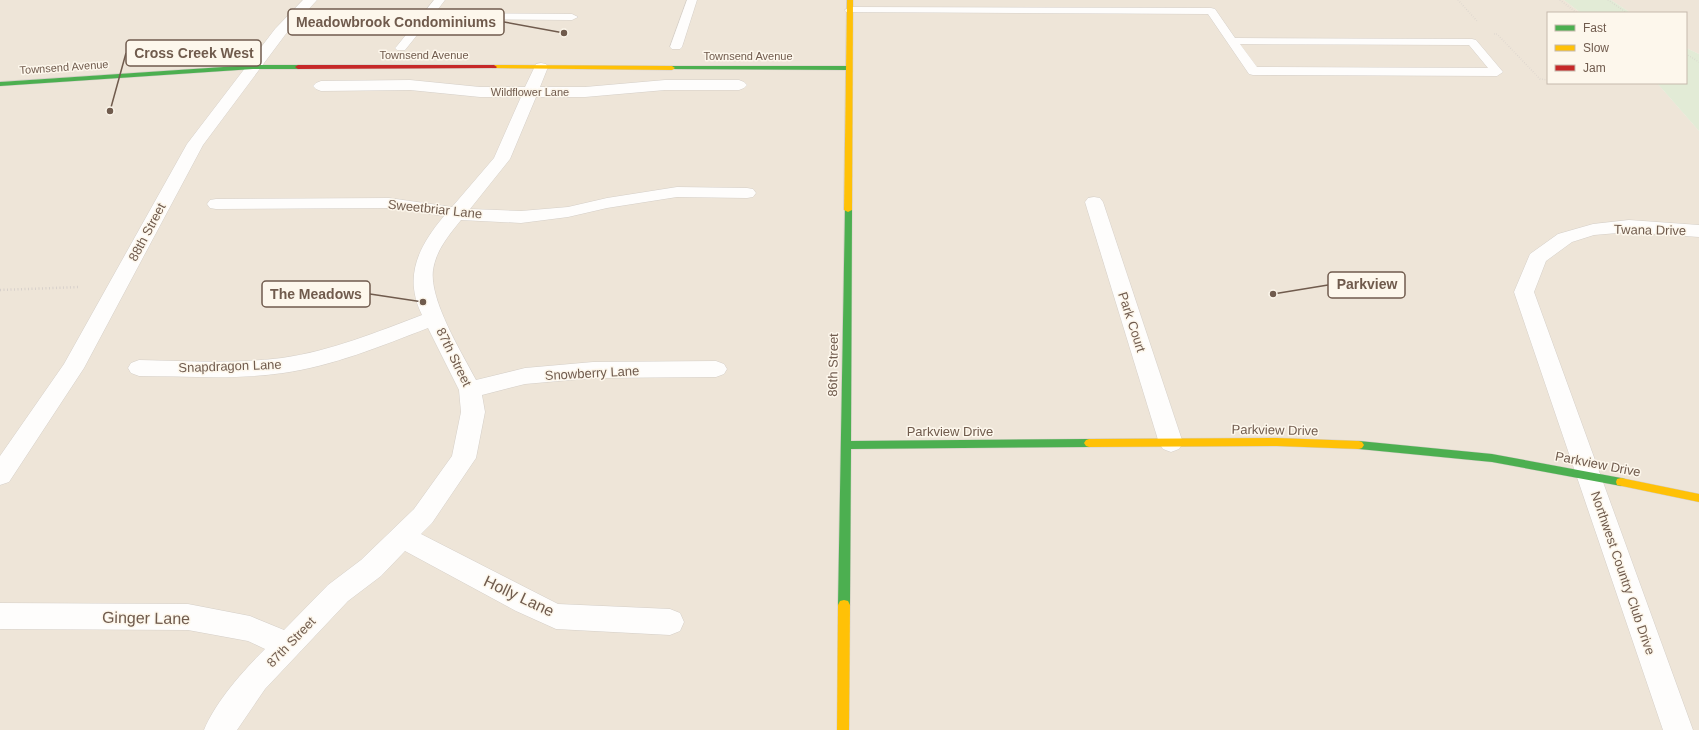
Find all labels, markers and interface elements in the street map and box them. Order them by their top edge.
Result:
callout: Meadowbrook Condominiums [288,9,504,35]
legend [1547,12,1687,84]
text: Meadowbrook Condominiums [296,14,496,30]
text: Fast [1583,21,1607,35]
callout: Cross Creek West [126,40,261,66]
text: Slow [1583,41,1609,55]
text: Cross Creek West [134,45,254,61]
street label: Townsend Avenue [379,49,469,61]
street label: Townsend Avenue [703,50,793,62]
street label: Townsend Avenue [19,58,109,76]
text: Jam [1583,61,1606,75]
street label: Wildflower Lane [491,86,569,98]
street label: Sweetbriar Lane [387,197,483,221]
street label: 88th Street [125,200,169,264]
street label: Twana Drive [1614,222,1686,238]
callout: Parkview [1328,272,1405,298]
text: Parkview [1337,276,1397,292]
callout: The Meadows [262,281,370,307]
text: The Meadows [270,286,362,302]
street label: Park Court [1115,290,1149,354]
street label: 87th Street [433,325,475,389]
street label: 86th Street [825,333,841,397]
street label: Snapdragon Lane [178,357,282,375]
street label: Snowberry Lane [544,363,640,383]
street label: Parkview Drive [1232,422,1318,438]
street label: Parkview Drive [907,424,993,439]
street label: Parkview Drive [1554,448,1642,480]
street label: Northwest Country Club Drive [1588,489,1658,657]
street label: Holly Lane [481,572,557,620]
street label: Ginger Lane [102,609,190,627]
street label: 87th Street [264,614,319,670]

